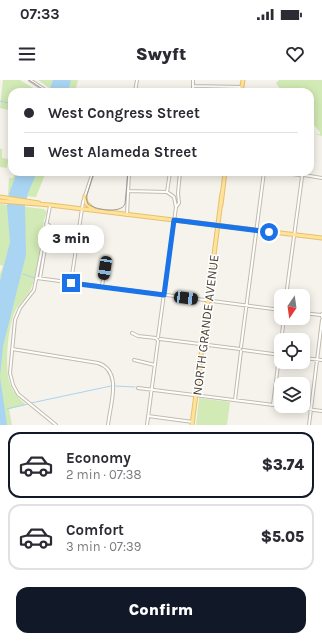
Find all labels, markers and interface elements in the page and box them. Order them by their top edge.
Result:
text: 07:33 [20,5,60,23]
icon: menu [16,43,38,65]
text: Swyft [136,43,186,65]
icon: heart [284,43,306,65]
text: West Congress Street [48,104,200,122]
text: West Alameda Street [48,143,197,161]
route start [260,223,278,241]
callout: 3 min [38,225,104,253]
text: 3 min [52,231,90,246]
street label: NORTH GRANDE AVENUE [189,254,222,396]
car [97,255,113,281]
route end [62,274,80,292]
north arrow [274,289,310,325]
map controls [274,289,310,413]
car [173,291,199,305]
button: locate [274,333,310,369]
button: layers [274,377,310,413]
icon: car [18,447,54,483]
text: Economy [66,449,131,467]
text: $3.74 [262,456,304,474]
text: 2 min · 07:38 [66,467,141,482]
icon: car [18,519,54,555]
text: Comfort [66,521,124,539]
text: $5.05 [261,528,304,546]
text: 3 min · 07:39 [66,539,141,554]
button: Confirm [16,587,306,633]

